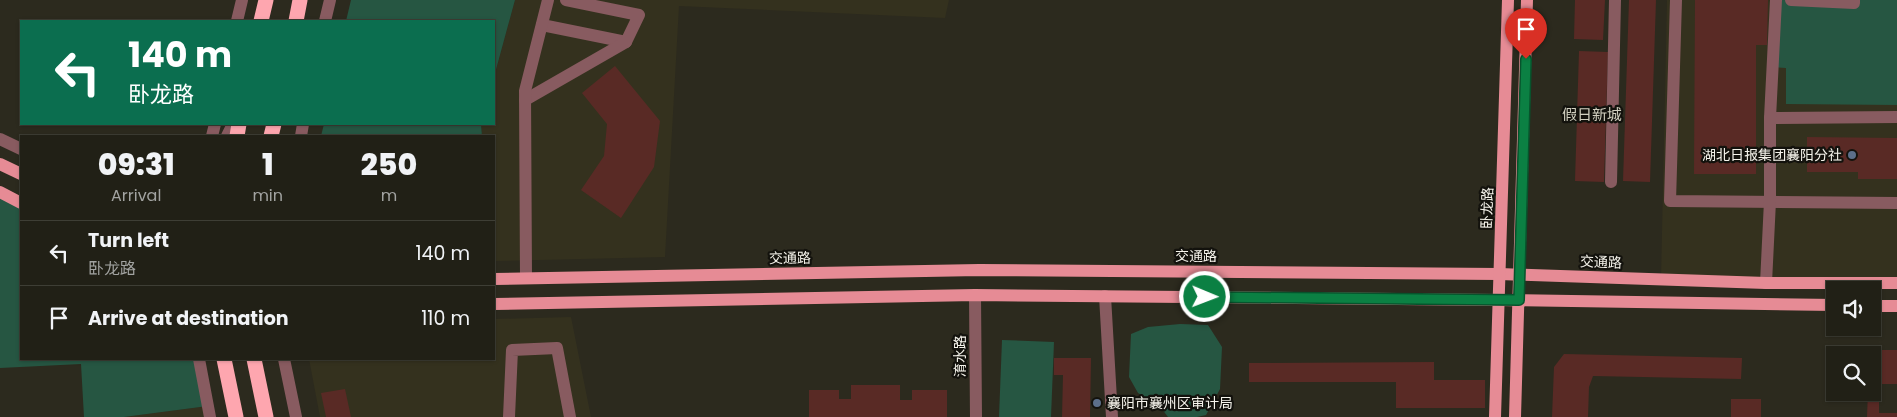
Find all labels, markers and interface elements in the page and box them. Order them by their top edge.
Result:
pin [1505,8,1547,59]
icon: arrive [1512,15,1540,43]
text: 140 m [128,30,232,79]
icon: left [45,40,110,105]
text: 卧龙路 [128,79,194,110]
district label: 假日新城 [1562,104,1622,125]
text: 09:31 [98,143,175,186]
text: 1 [262,143,274,186]
text: 250 [361,143,417,186]
place label: 湖北日报集团襄阳分社 [1702,145,1842,165]
marker: 湖北日报集团襄阳分社 [1846,149,1858,161]
text: Arrival [111,184,161,207]
text: min [252,184,283,207]
text: m [381,184,397,207]
street label: 卧龙路 [1476,187,1498,229]
text: Turn left [88,227,169,254]
icon: left [45,239,73,267]
text: 140 m [415,240,470,267]
street label: 交通路 [1175,246,1217,266]
street label: 交通路 [769,248,811,268]
street label: 交通路 [1580,251,1622,273]
text: 卧龙路 [88,257,136,280]
position arrow [1178,270,1230,322]
map controls [1826,281,1881,401]
button: sound [1826,281,1881,336]
icon: arrive [45,304,73,332]
text: Arrive at destination [88,305,289,332]
text: 110 m [421,305,470,332]
street label: 淯水路 [950,335,970,377]
button: search [1826,346,1881,401]
place label: 襄阳市襄州区审计局 [1107,393,1233,413]
marker: 襄阳市襄州区审计局 [1091,397,1103,409]

